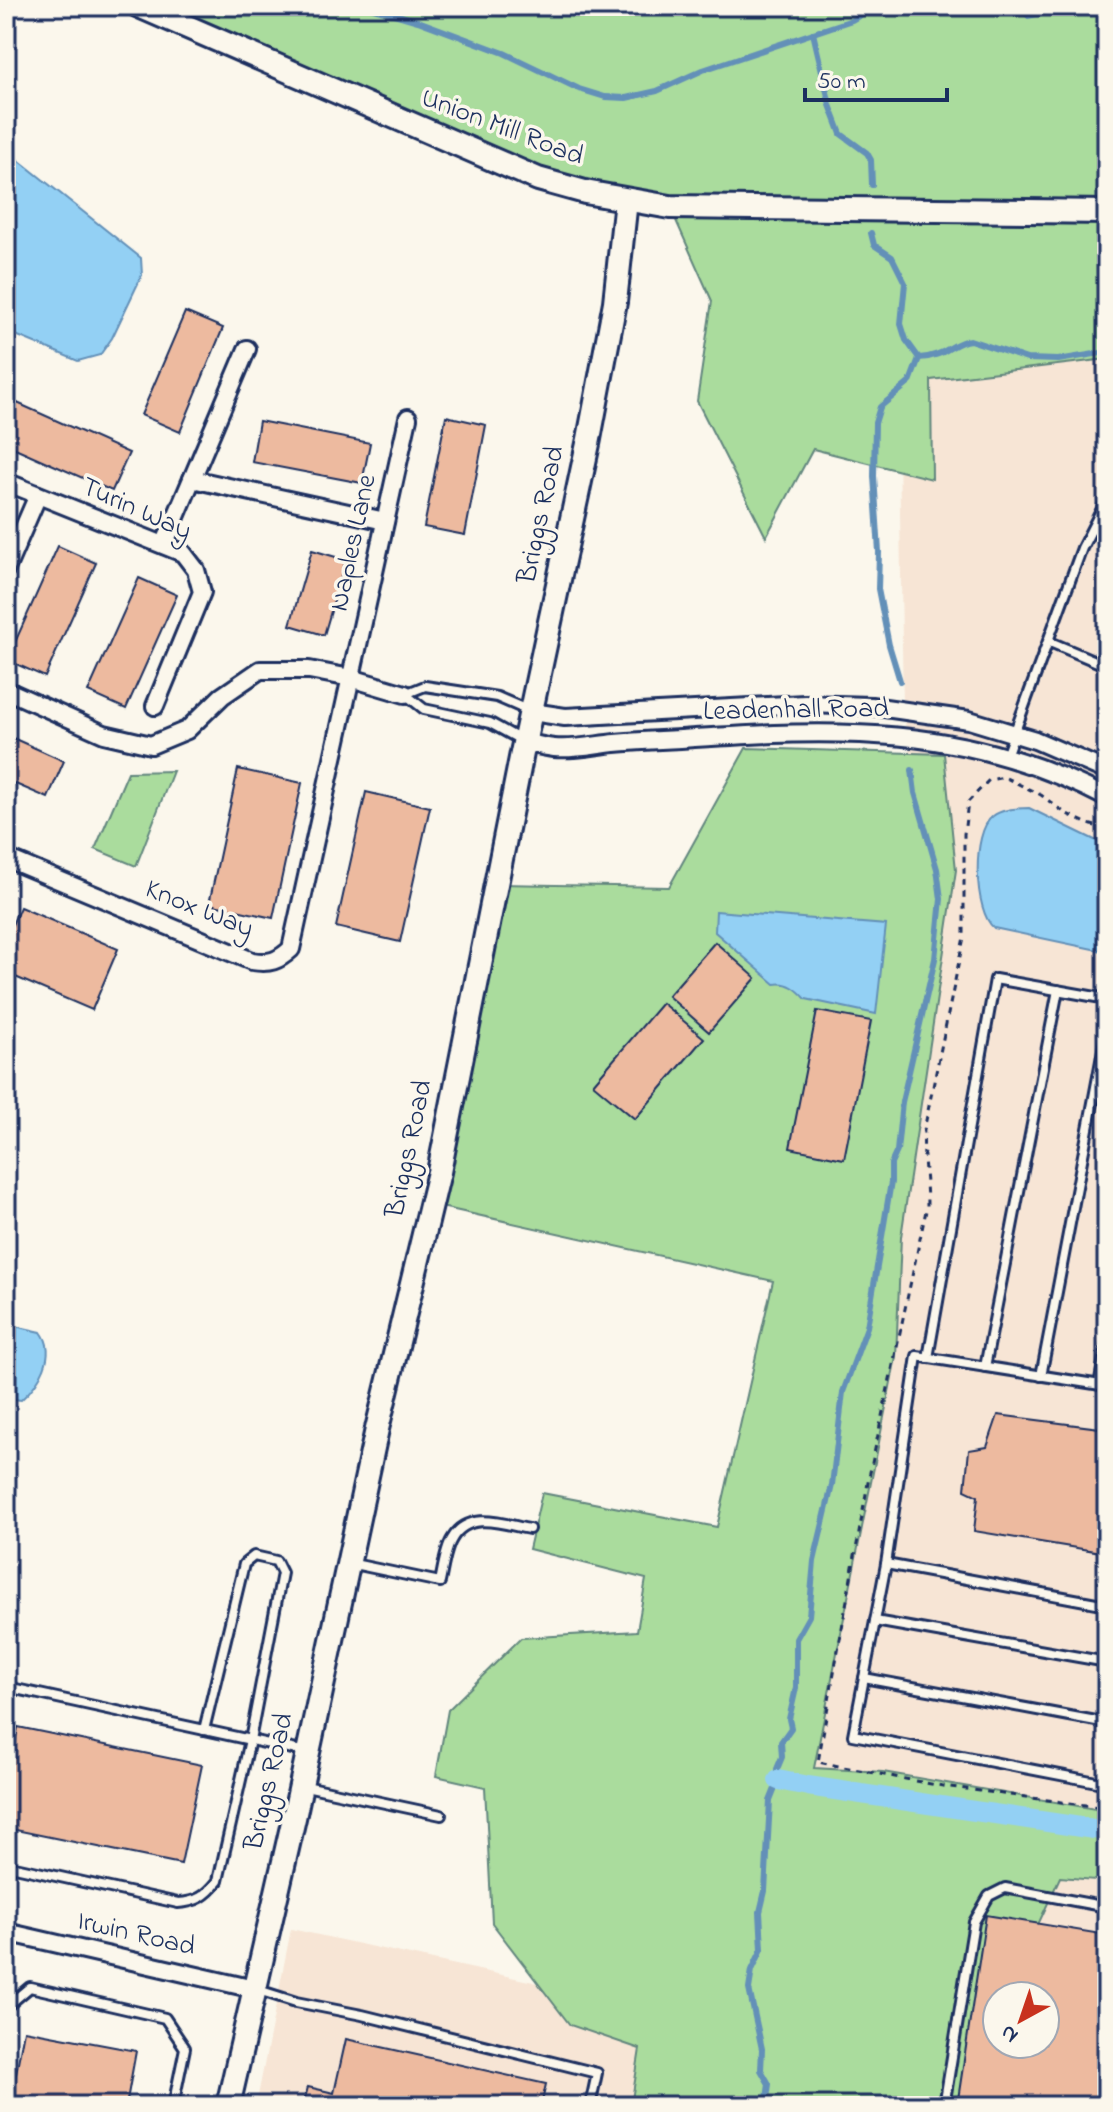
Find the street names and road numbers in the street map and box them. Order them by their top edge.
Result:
street label: Union Mill Road [415,78,590,178]
street label: Briggs Road [507,442,577,589]
street label: Turin Way [74,467,198,553]
street label: Naples Lane [320,470,389,615]
street label: Leadenhall Road [703,689,890,733]
street label: Knox Way [139,870,259,950]
street label: Briggs Road [375,1076,445,1223]
street label: Briggs Road [234,1709,306,1856]
street label: Irwin Road [73,1901,200,1969]

